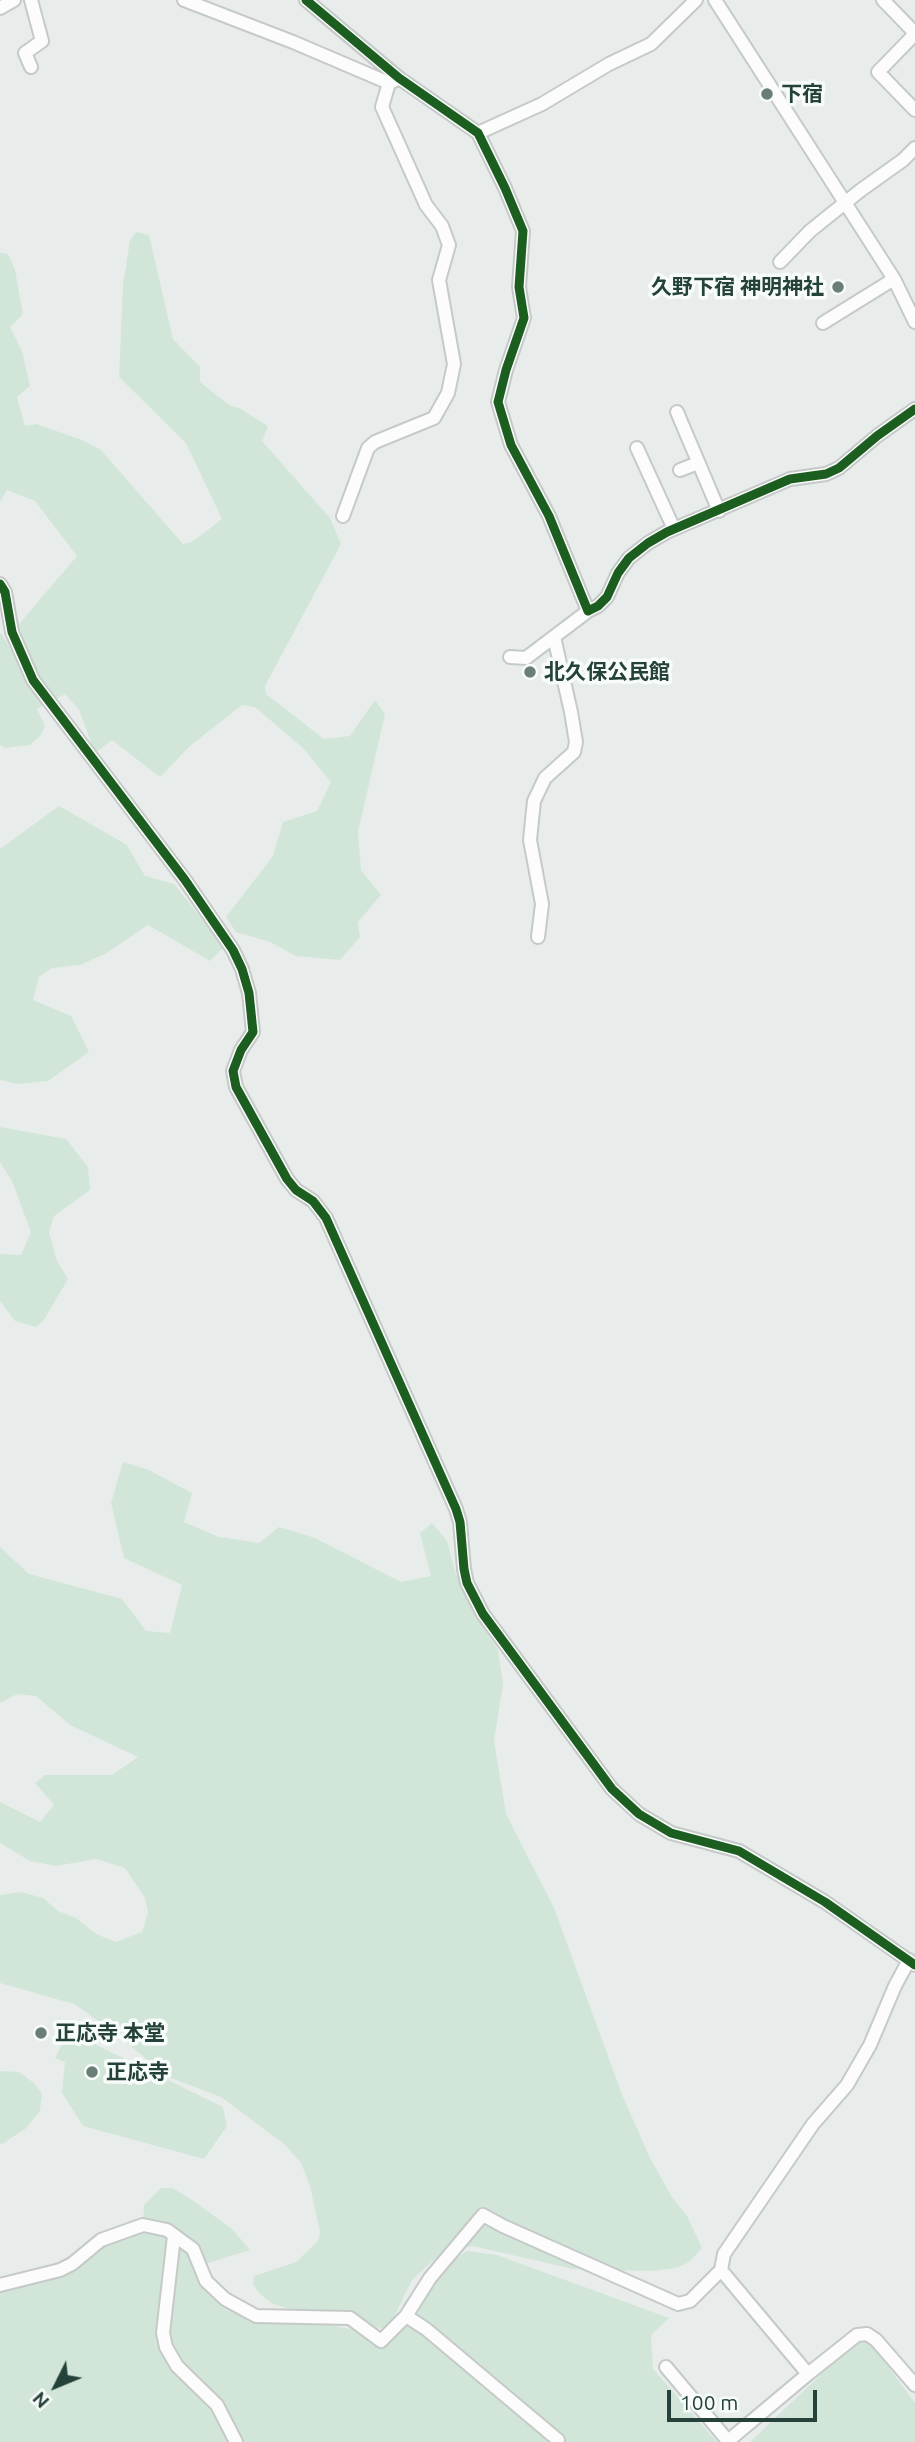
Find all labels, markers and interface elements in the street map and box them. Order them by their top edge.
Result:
place label: 下宿 [781,81,823,107]
marker: 下宿 [759,86,775,102]
place label: 久野下宿 神明神社 [651,274,824,300]
marker: 久野下宿 神明神社 [830,279,846,295]
place label: 北久保公民館 [544,659,670,685]
marker: 北久保公民館 [522,664,538,680]
place label: 正応寺 本堂 [55,2020,165,2046]
marker: 正応寺 本堂 [33,2025,49,2041]
place label: 正応寺 [106,2059,169,2085]
marker: 正応寺 [84,2064,100,2080]
north arrow [21,2351,91,2421]
scale bar [670,2376,820,2420]
text: N [28,2388,54,2413]
text: 100 m [680,2390,738,2414]

